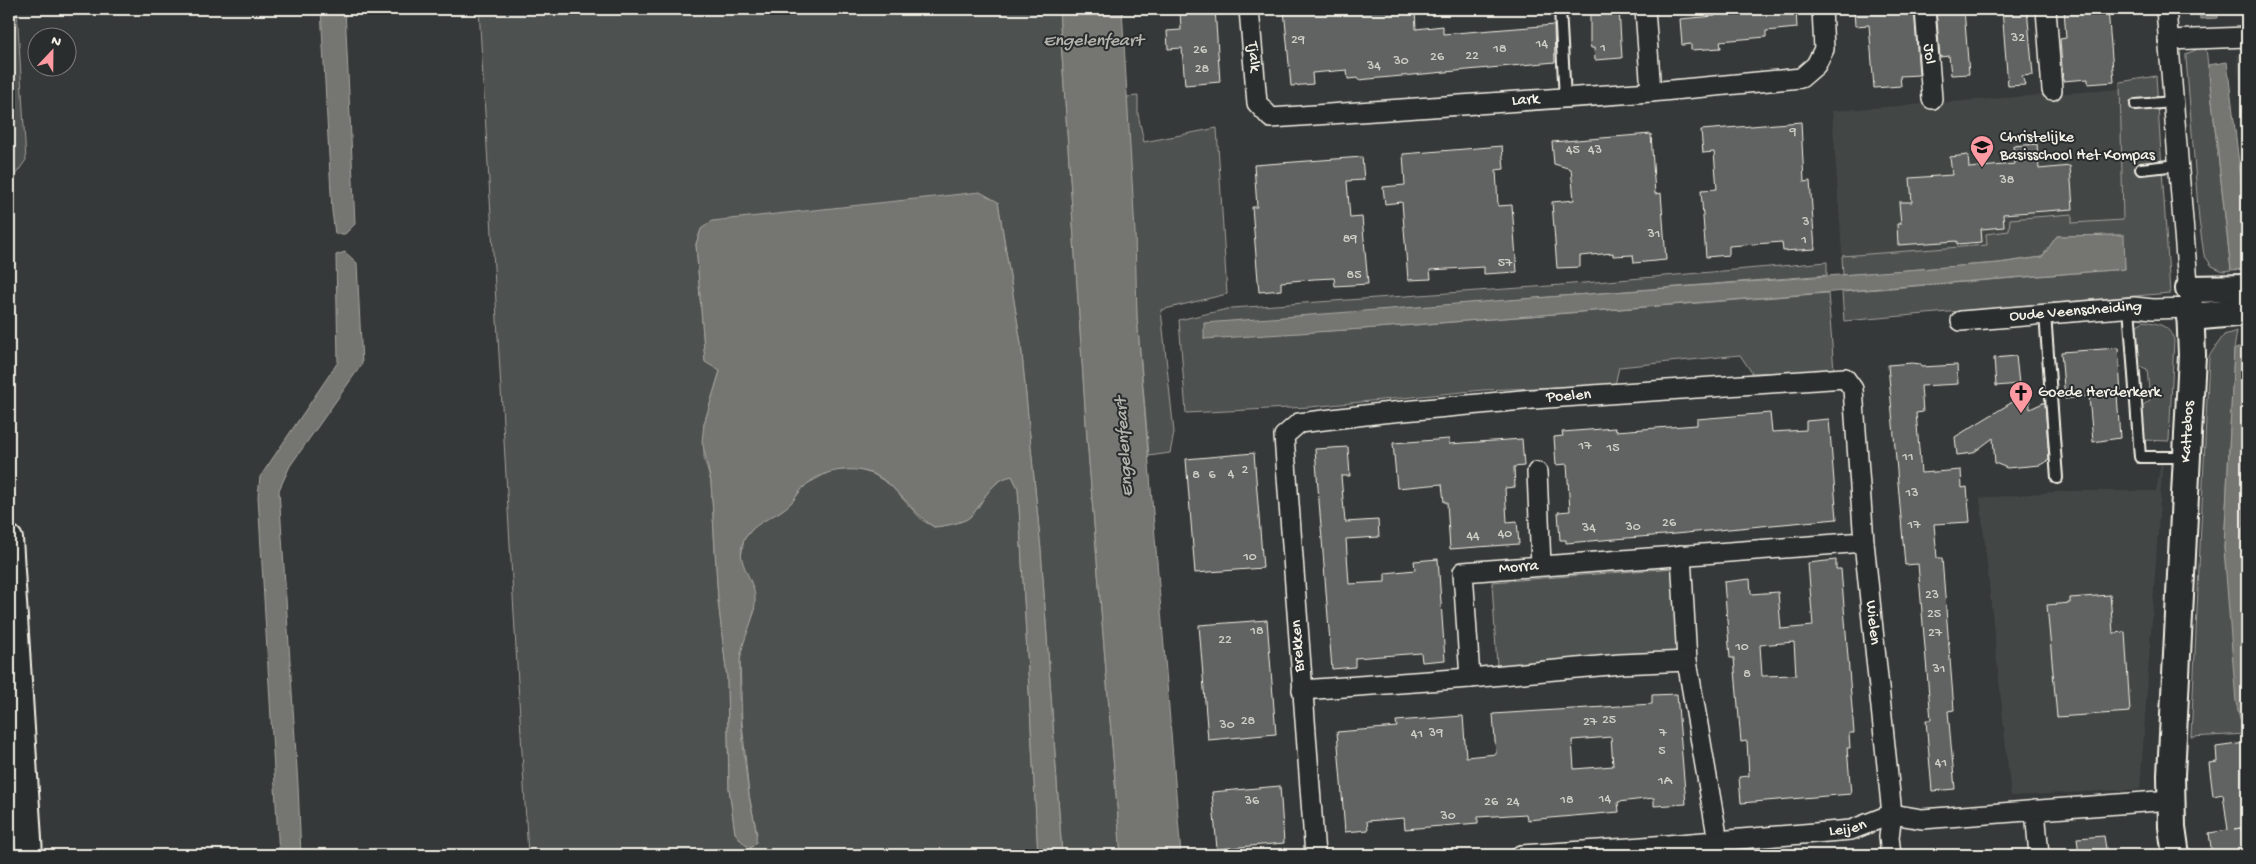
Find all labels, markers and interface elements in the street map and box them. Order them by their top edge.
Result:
north arrow [28,28,78,78]
house number: 32 [2010,30,2025,47]
water label: Engelenfeart [1043,31,1146,52]
house number: 29 [1291,32,1305,49]
text: N [49,33,63,52]
house number: 14 [1535,36,1549,53]
street label: Tjalk [1242,40,1264,75]
house number: 1 [1599,40,1606,57]
house number: 18 [1492,41,1507,58]
house number: 26 [1193,42,1208,59]
street label: Jol [1918,43,1939,65]
house number: 22 [1465,48,1479,65]
house number: 26 [1430,49,1445,66]
house number: 30 [1392,53,1409,70]
house number: 34 [1366,58,1381,75]
house number: 28 [1195,61,1210,78]
street label: Lark [1511,90,1542,111]
house number: 9 [1788,124,1797,141]
place label: Christelijke Basisschool Het Kompas [1999,129,2156,166]
school or university icon: Christelijke Basisschool Het Kompas [1969,134,1995,168]
house number: 45 [1566,142,1580,159]
house number: 43 [1588,142,1602,159]
house number: 38 [1999,172,2015,189]
house number: 3 [1801,214,1810,231]
house number: 31 [1647,226,1660,243]
house number: 89 [1343,231,1357,248]
house number: 1 [1800,232,1807,249]
house number: 57 [1498,255,1513,272]
house number: 85 [1346,267,1362,284]
street label: Oude Veenscheiding [2009,297,2143,327]
church icon: Goede Herderkerk [2008,380,2034,414]
place label: Goede Herderkerk [2038,384,2162,403]
street label: Poelen [1545,386,1592,408]
water label: Engelenfeart [1111,393,1139,497]
street label: Kattebos [2177,399,2199,463]
house number: 17 [1578,438,1592,455]
house number: 15 [1605,440,1620,457]
house number: 11 [1901,449,1914,466]
house number: 2 [1242,462,1249,479]
house number: 4 [1228,466,1235,483]
house number: 8 [1192,467,1200,484]
house number: 6 [1208,467,1216,484]
house number: 13 [1905,485,1918,502]
house number: 26 [1662,515,1677,532]
house number: 17 [1907,517,1921,534]
house number: 30 [1624,519,1641,536]
house number: 34 [1581,520,1596,537]
house number: 40 [1498,526,1512,543]
house number: 44 [1466,528,1480,545]
house number: 10 [1242,549,1257,566]
street label: Morra [1498,557,1540,579]
house number: 23 [1925,587,1939,604]
street label: Wielen [1861,599,1884,646]
house number: 25 [1927,606,1941,623]
street label: Brekken [1288,619,1310,674]
house number: 18 [1249,623,1264,640]
house number: 27 [1928,625,1943,642]
house number: 22 [1218,632,1232,649]
house number: 10 [1734,639,1749,656]
house number: 31 [1932,661,1945,678]
house number: 8 [1743,666,1751,683]
house number: 25 [1602,712,1616,729]
house number: 28 [1241,713,1256,730]
house number: 27 [1583,714,1598,731]
house number: 30 [1218,717,1235,734]
house number: 39 [1428,725,1443,742]
house number: 7 [1658,725,1667,742]
house number: 41 [1411,726,1423,743]
house number: 5 [1658,743,1666,760]
house number: 41 [1935,755,1947,772]
house number: 1A [1657,773,1673,790]
house number: 14 [1598,791,1612,808]
house number: 18 [1559,792,1574,809]
house number: 36 [1244,793,1260,810]
house number: 26 [1484,794,1499,811]
house number: 24 [1506,794,1520,811]
house number: 30 [1439,808,1456,825]
street label: Leijen [1828,815,1870,841]

